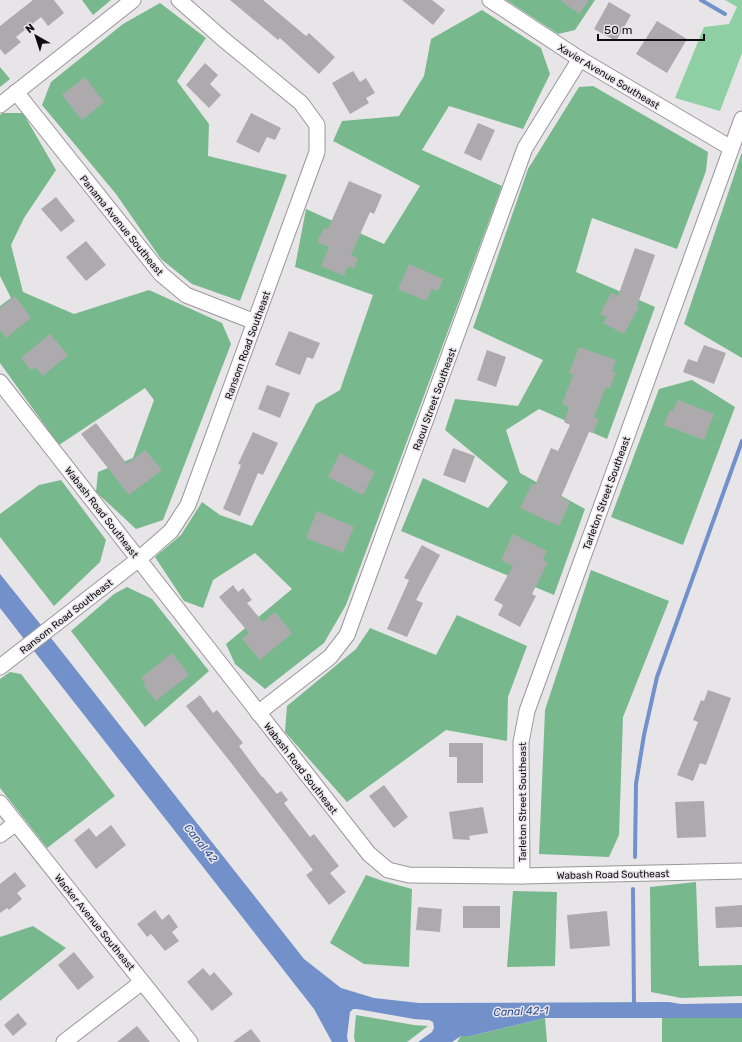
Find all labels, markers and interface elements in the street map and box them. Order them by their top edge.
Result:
north arrow [16,16,56,56]
scale bar [598,16,704,42]
text: N [23,21,37,36]
text: 50 m [604,23,632,37]
street label: Xavier Avenue Southeast [555,42,662,112]
street label: Panama Avenue Southeast [77,173,165,278]
street label: Ransom Road Southeast [223,289,273,401]
street label: Raoul Street Southeast [411,346,459,452]
street label: Tarleton Street Southeast [581,435,633,552]
street label: Wabash Road Southeast [62,465,141,561]
street label: Ransom Road Southeast [18,577,116,657]
street label: Wabash Road Southeast [261,721,340,817]
street label: Tarleton Street Southeast [517,742,529,862]
water label: Canal 42 [181,821,220,866]
street label: Wabash Road Southeast [557,868,670,882]
street label: Wacker Avenue Southeast [52,872,137,973]
water label: Canal 42-1 [493,1004,549,1019]

